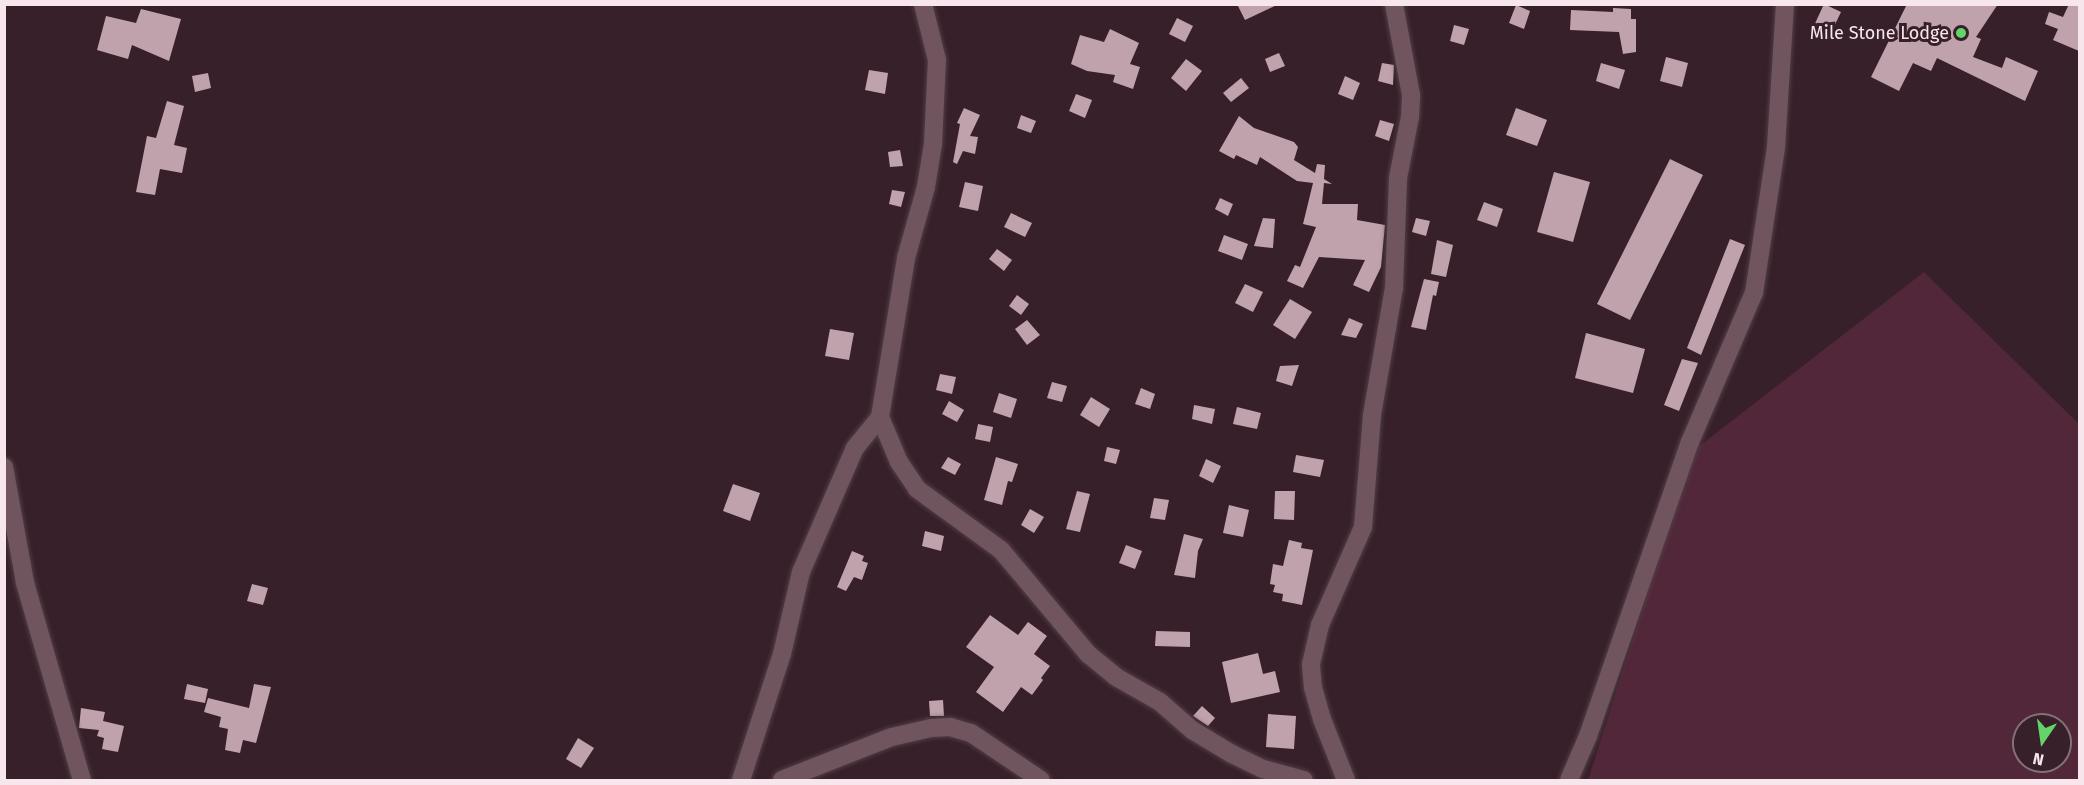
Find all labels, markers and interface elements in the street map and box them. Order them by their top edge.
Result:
place label: Mile Stone Lodge [1810,22,1949,44]
marker: Mile Stone Lodge [1954,26,1968,40]
north arrow [2012,713,2072,773]
text: N [2031,749,2046,770]

